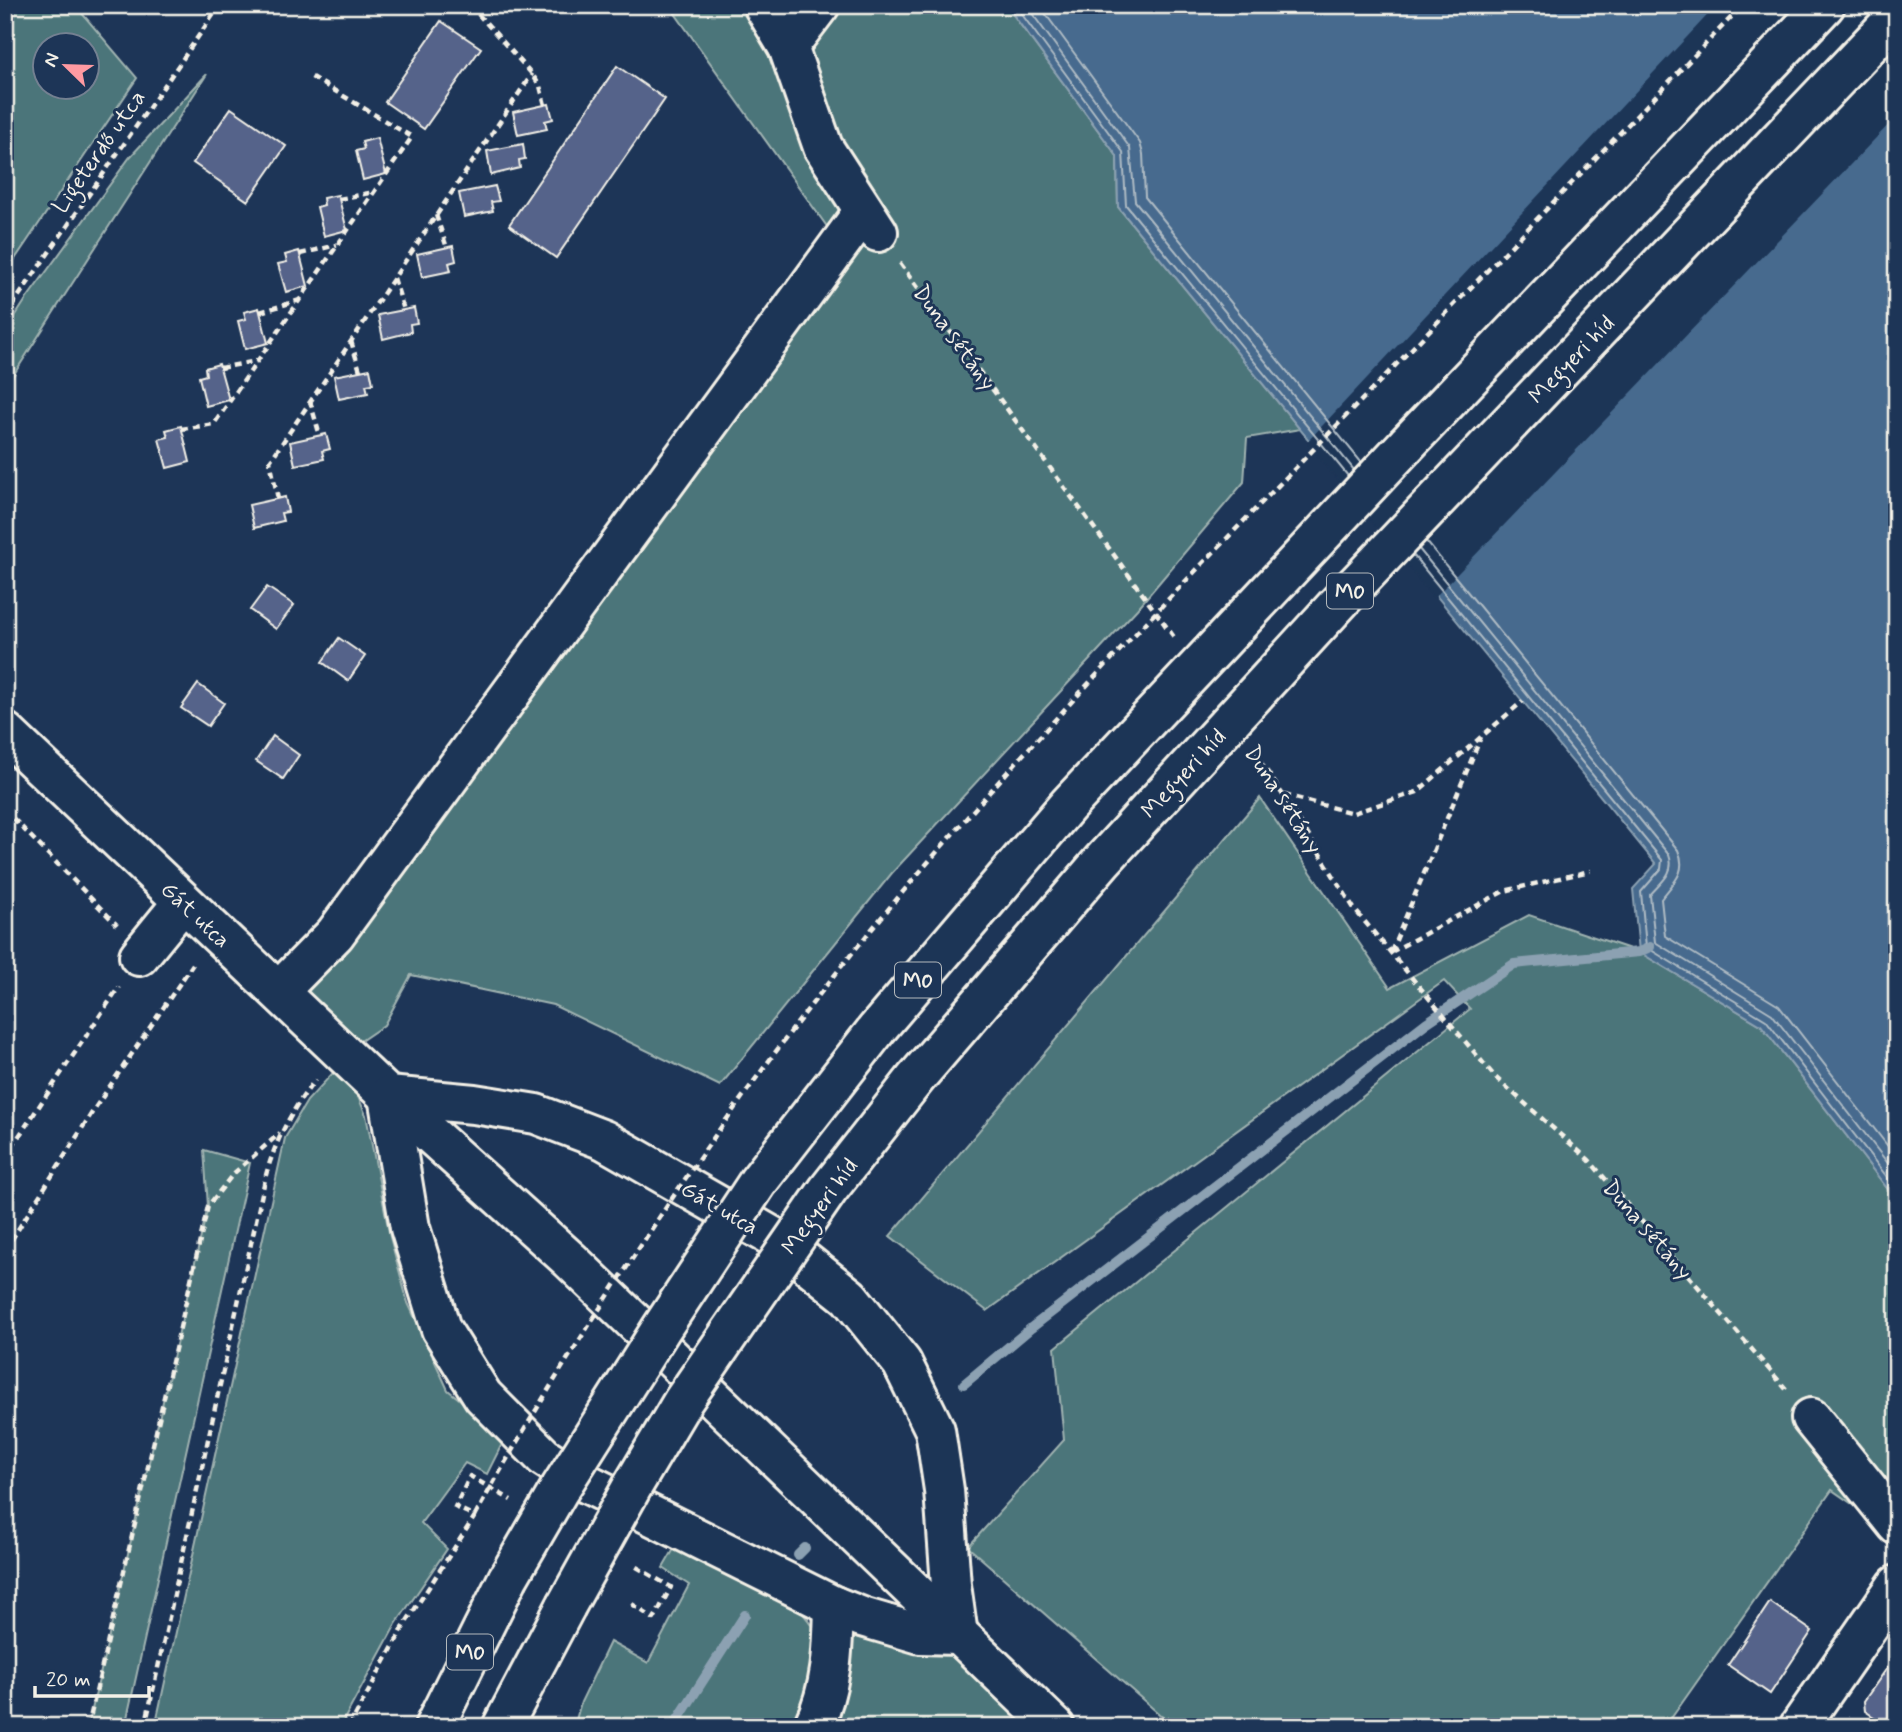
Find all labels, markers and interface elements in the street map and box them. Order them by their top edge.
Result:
north arrow [32,32,102,102]
text: N [38,49,66,71]
street label: Ligeterdő utca [46,84,155,221]
street label: Duna sétány [905,279,1002,397]
street label: Megyeri híd [1523,309,1624,413]
road number: M0 [1327,574,1373,608]
street label: Megyeri híd [1135,723,1235,827]
street label: Duna sétány [1236,740,1329,860]
street label: Gát utca [153,875,236,955]
road number: M0 [895,962,941,998]
street label: Megyeri híd [775,1153,867,1263]
street label: Gát utca [675,1174,763,1243]
street label: Duna sétány [1595,1174,1698,1287]
road number: M0 [447,1634,493,1670]
scale bar [35,1655,149,1699]
text: 20 m [46,1666,91,1694]

